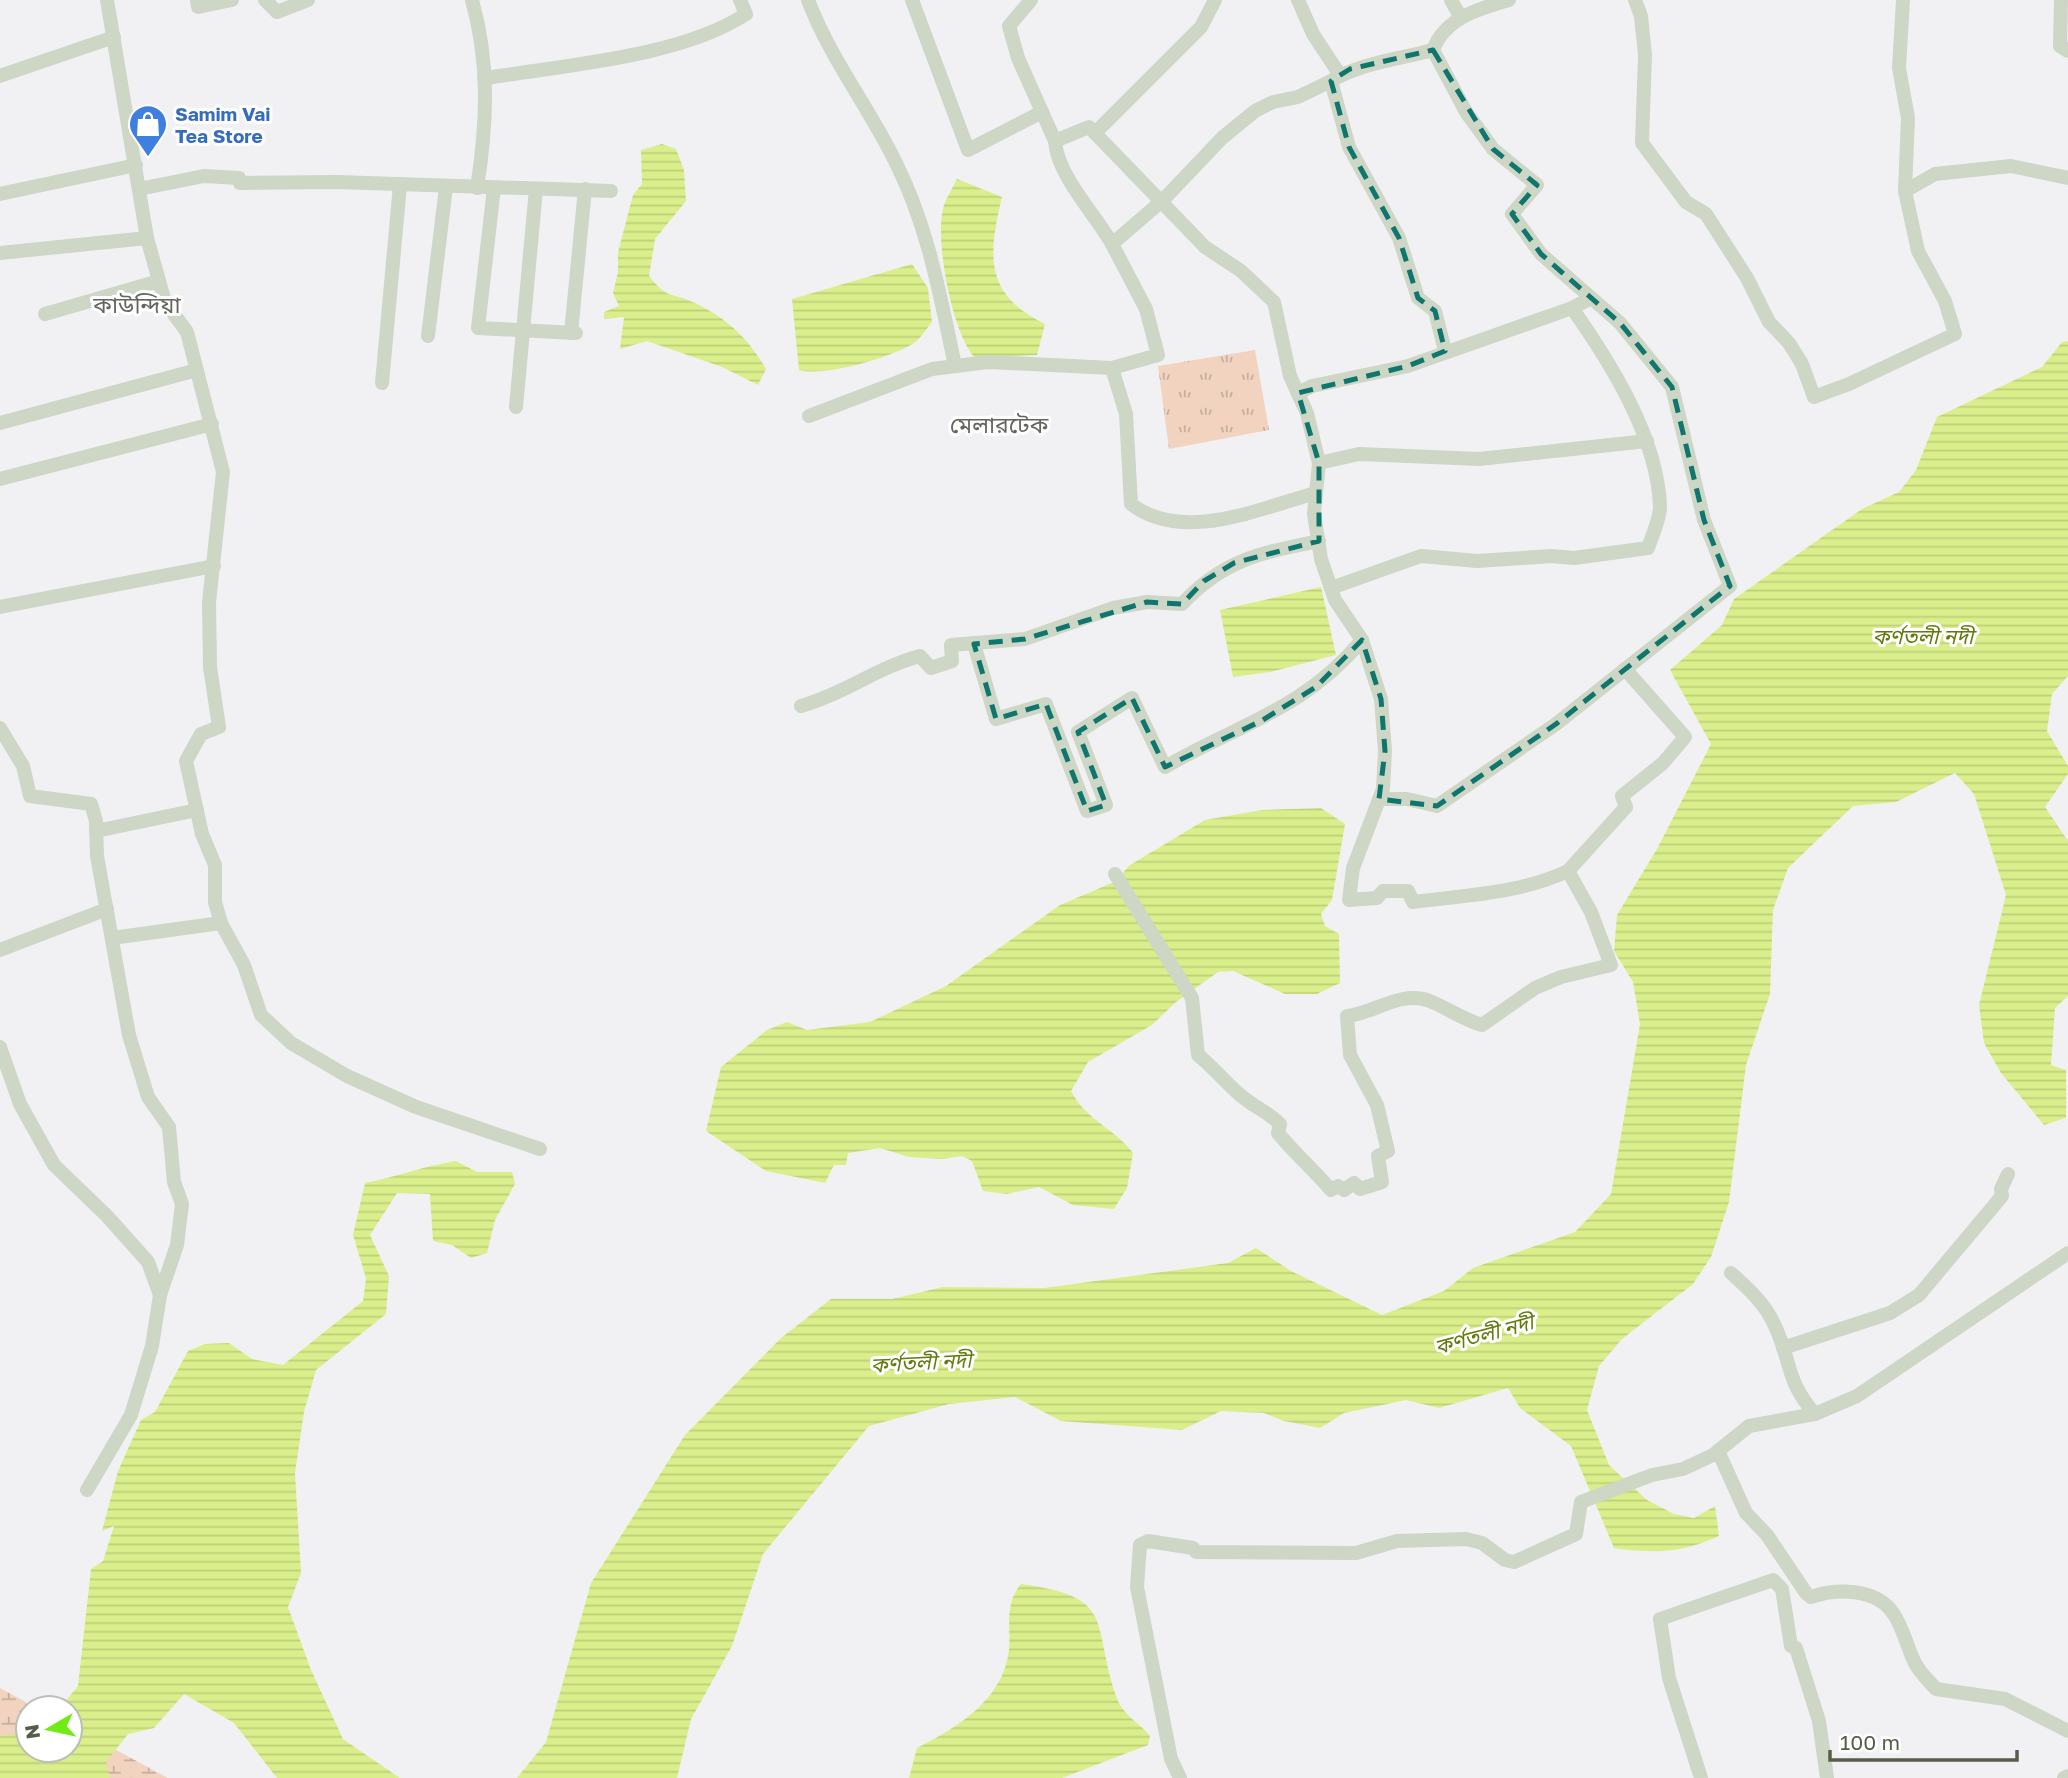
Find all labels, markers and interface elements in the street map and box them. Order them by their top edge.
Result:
place label: Samim Vai Tea Store [175,102,270,147]
shop icon: Samim Vai Tea Store [127,103,169,158]
district label: কাউন্দিয়া [92,290,182,318]
district label: মেলারটেক [950,410,1049,438]
water label: কর্ণতলী নদী [1873,623,1978,649]
water label: কর্ণতলী নদী [1432,1307,1540,1360]
water label: কর্ণতলী নদী [870,1346,976,1378]
north arrow [14,1694,84,1764]
scale bar [1830,1718,2017,1762]
text: N [19,1723,44,1741]
text: 100 m [1840,1729,1900,1755]

